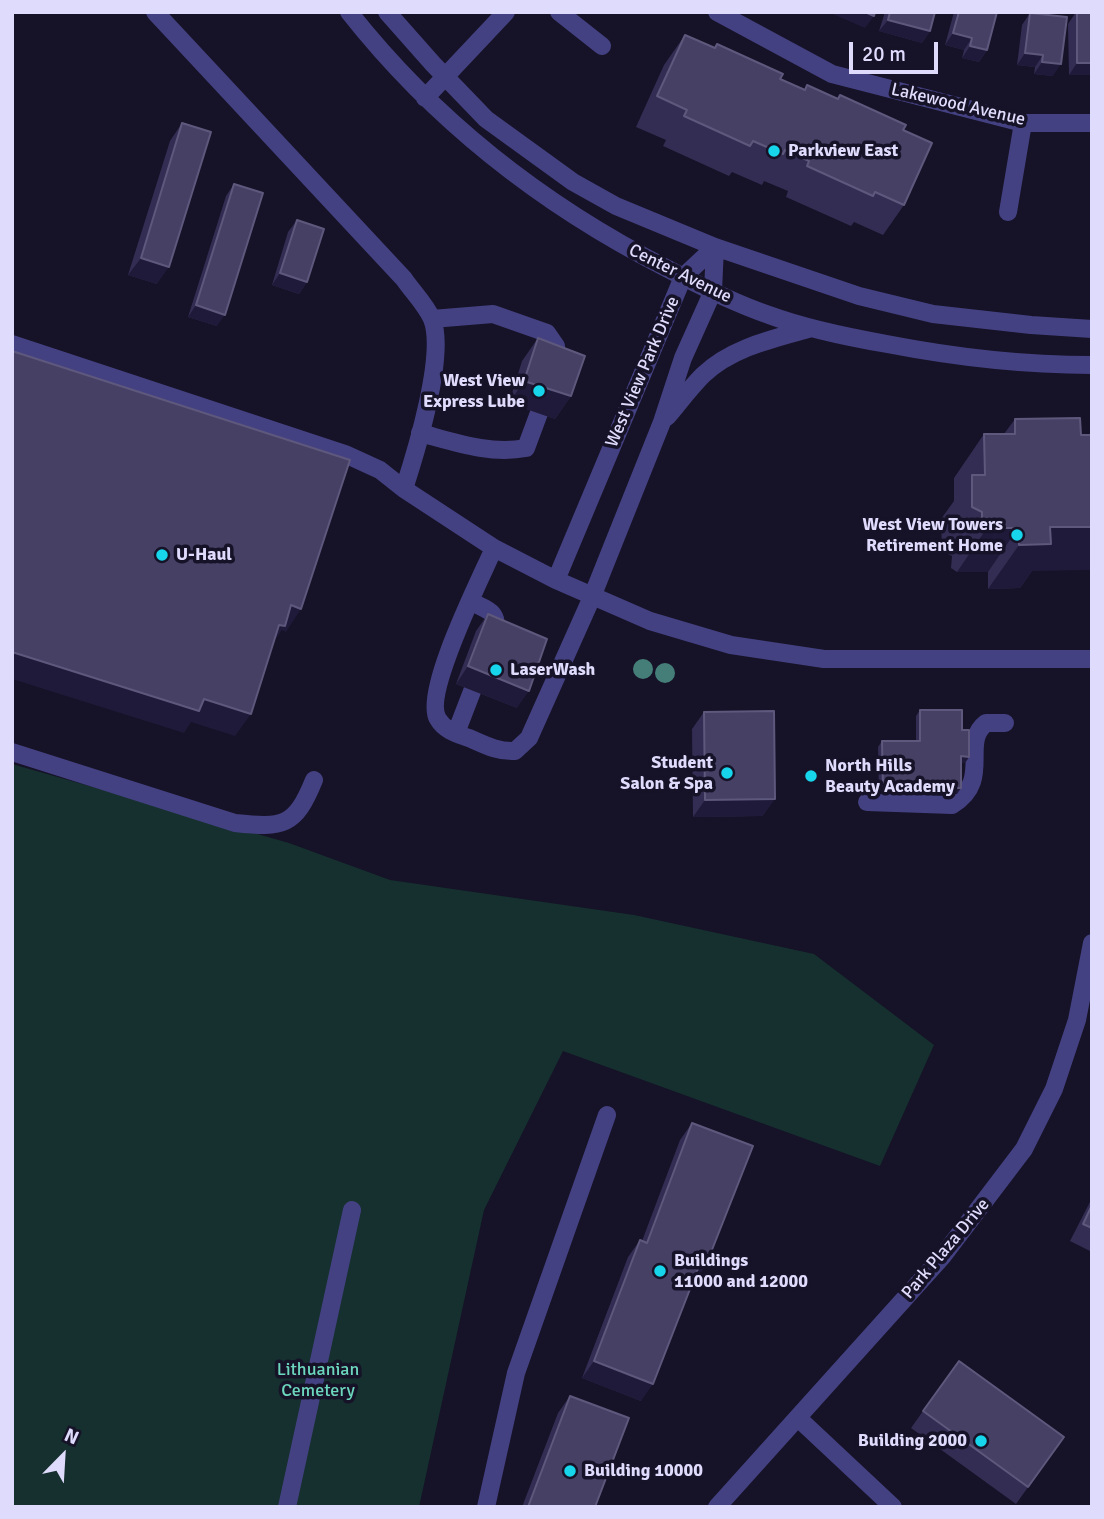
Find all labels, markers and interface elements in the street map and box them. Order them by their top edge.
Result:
scale bar [852,28,941,72]
text: 20 m [862,41,906,67]
street label: Lakewood Avenue [889,79,1027,131]
place label: Parkview East [788,140,898,162]
marker: Parkview East [766,143,782,159]
street label: Center Avenue [625,240,735,308]
street label: West View Park Drive [602,293,684,451]
place label: West View Express Lube [423,370,525,412]
marker: West View Express Lube [531,383,547,399]
place label: West View Towers Retirement Home [863,514,1003,556]
marker: West View Towers Retirement Home [1009,527,1025,543]
place label: U-Haul [176,544,232,566]
marker: U-Haul [154,547,170,563]
place label: LaserWash [510,659,595,681]
marker: LaserWash [488,662,504,678]
place label: Student Salon & Spa [620,752,713,794]
place label: North Hills Beauty Academy [825,755,955,798]
marker: Student Salon & Spa [719,765,735,781]
marker: North Hills Beauty Academy [803,768,819,784]
street label: Park Plaza Drive [898,1194,994,1304]
place label: Buildings 11000 and 12000 [674,1250,808,1292]
marker: Buildings 11000 and 12000 [652,1263,668,1279]
park label: Lithuanian Cemetery [277,1359,359,1402]
north arrow [28,1421,98,1491]
text: N [61,1423,82,1450]
place label: Building 2000 [858,1430,967,1452]
marker: Building 2000 [973,1433,989,1449]
place label: Building 10000 [584,1460,703,1482]
marker: Building 10000 [562,1463,578,1479]

